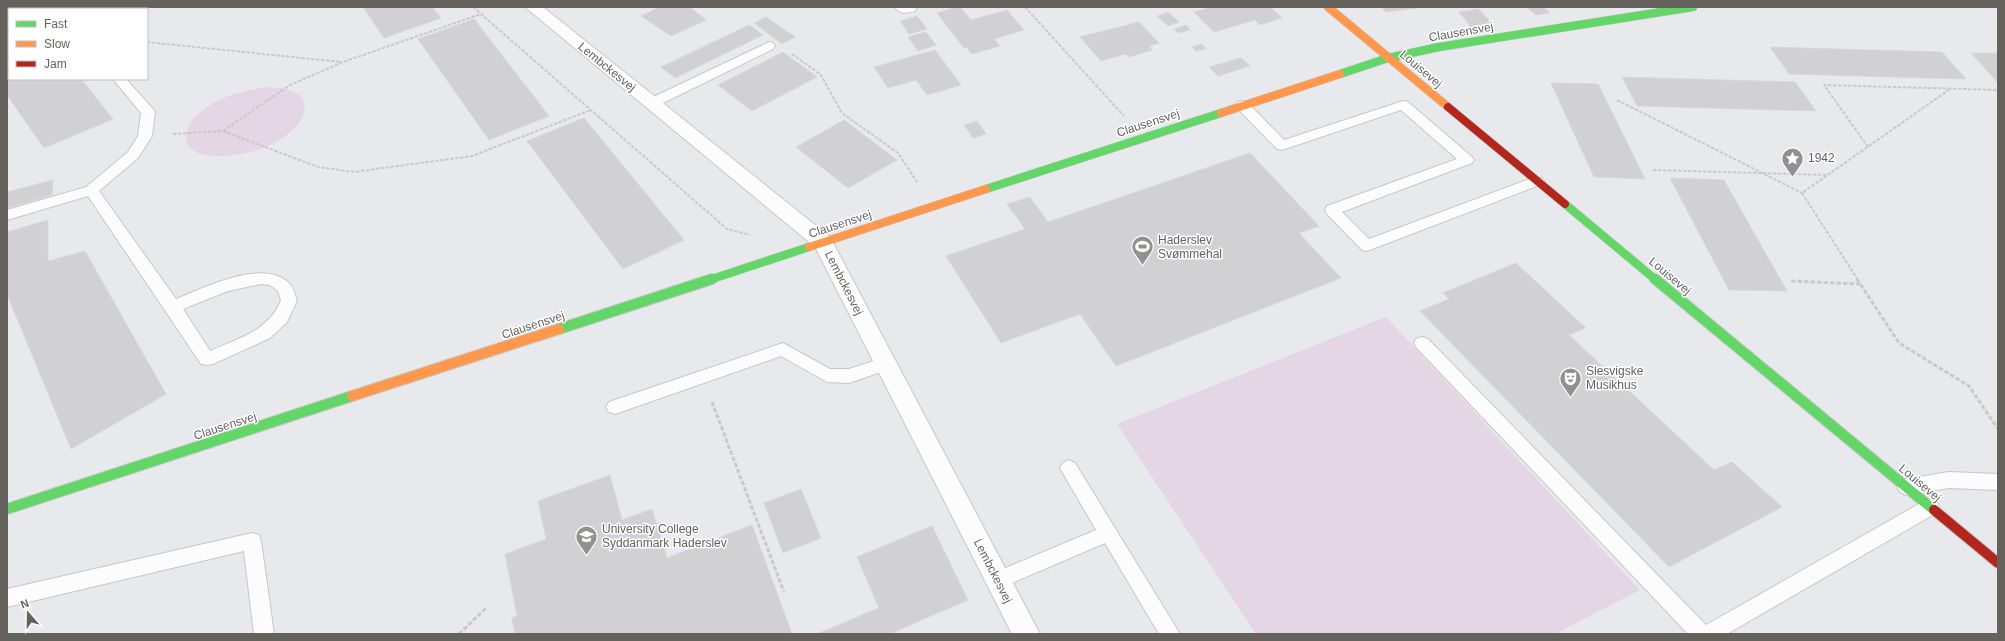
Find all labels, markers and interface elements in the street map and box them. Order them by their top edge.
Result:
legend [8,8,148,80]
text: Fast [44,17,68,31]
street label: Clausensvej [1428,19,1494,45]
text: Slow [44,37,70,51]
street label: Lembckesvej [575,40,639,94]
street label: Louisevej [1397,47,1445,91]
text: Jam [44,57,67,71]
street label: Clausensvej [1115,106,1181,140]
place icon: 1942 [1780,145,1806,178]
place label: 1942 [1808,151,1835,165]
street label: Clausensvej [807,207,873,241]
place label: Haderslev Svømmehal [1158,233,1222,261]
sports icon: Haderslev Svømmehal [1129,234,1155,267]
street label: Lembckesvej [822,249,866,317]
street label: Louisevej [1646,254,1694,298]
street label: Clausensvej [500,308,566,342]
place label: Slesvigske Musikhus [1586,364,1644,392]
theatre icon: Slesvigske Musikhus [1558,365,1584,398]
street label: Clausensvej [192,409,258,443]
street label: Louisevej [1896,461,1944,505]
place label: University College Syddanmark Haderslev [602,522,727,550]
school or university icon: University College Syddanmark Haderslev [573,523,599,556]
street label: Lembckesvej [971,537,1015,605]
north arrow [8,593,48,633]
text: N [19,597,30,611]

